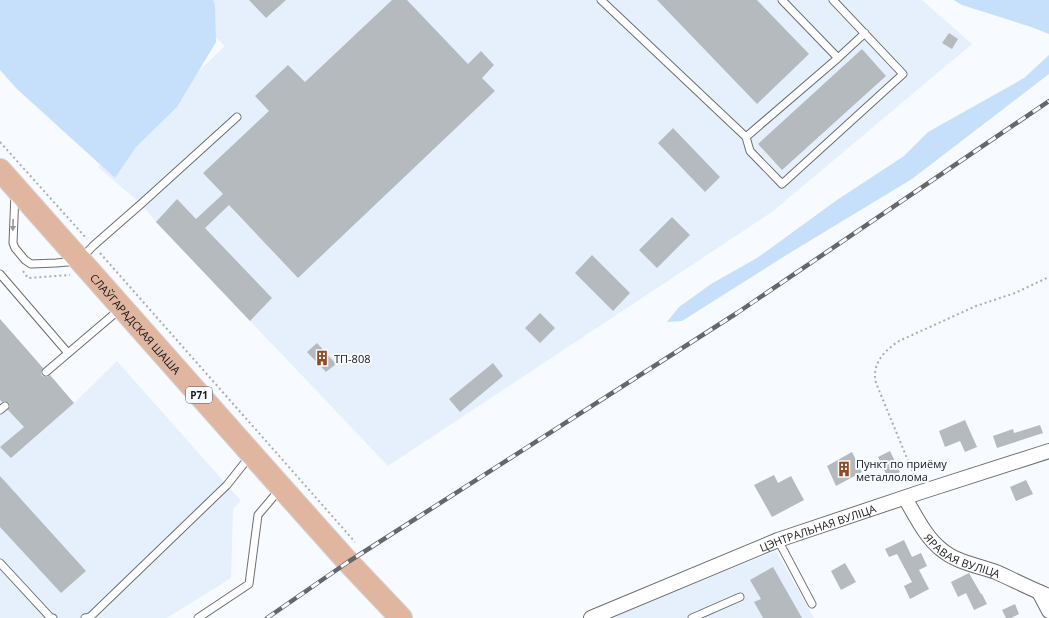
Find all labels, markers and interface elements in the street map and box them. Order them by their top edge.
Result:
one-way arrow [10,219,17,231]
street label: СЛАЎГАРАДСКАЯ ШАША [87,270,185,377]
building icon: ТП-808 [313,349,331,367]
place label: ТП-808 [334,351,370,366]
road number: Р71 [186,387,212,403]
place label: Пункт по приёму металлолома [856,456,947,484]
building icon: Пункт по приёму металлолома [835,460,853,478]
street label: ЦЭНТРАЛЬНАЯ ВУЛІЦА [757,500,878,555]
street label: ЯРАВАЯ ВУЛІЦА [921,530,1003,581]

